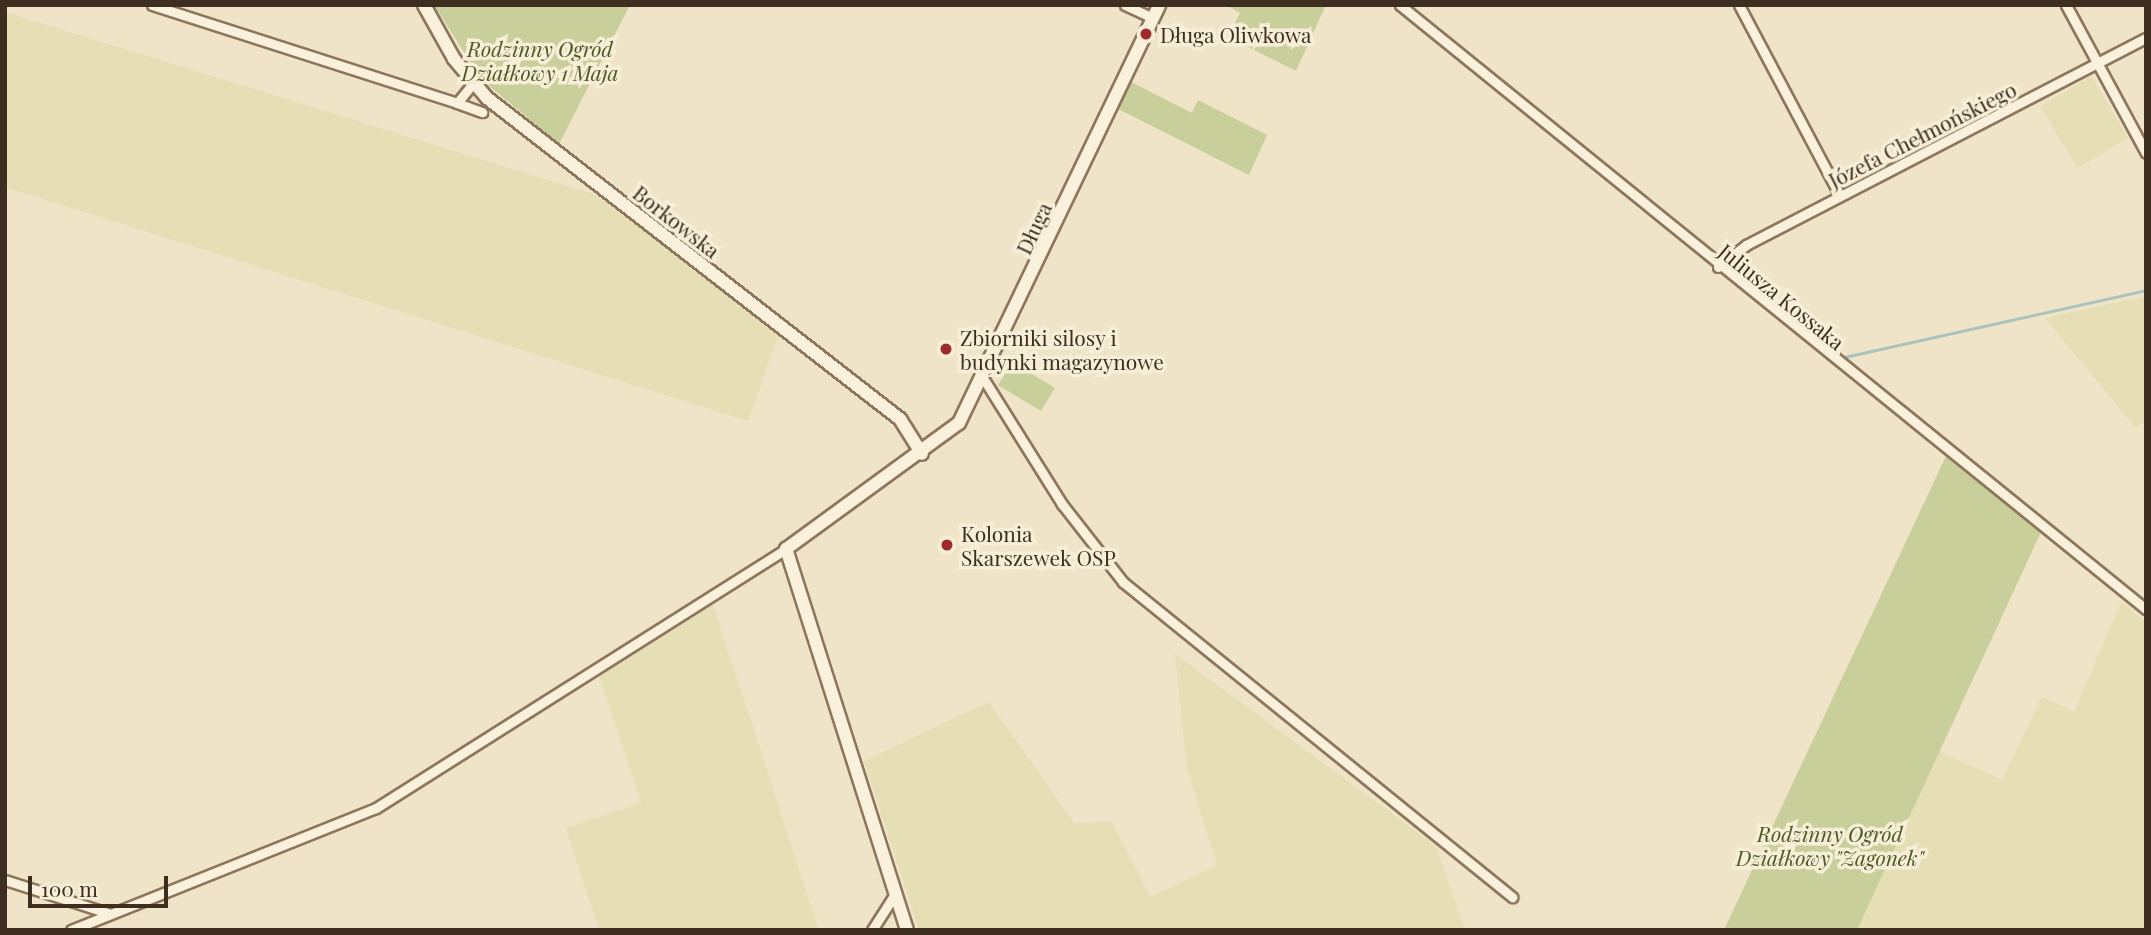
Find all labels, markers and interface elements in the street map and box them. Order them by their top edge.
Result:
place label: Długa Oliwkowa [1160,21,1312,47]
marker: Długa Oliwkowa [1138,26,1154,42]
park label: Rodzinny Ogród Działkowy 1 Maja [461,35,619,85]
street label: Józefa Chełmońskiego [1824,76,2020,192]
street label: Borkowska [629,179,725,263]
street label: Długa [1010,198,1056,258]
street label: Juliusza Kossaka [1714,238,1850,354]
place label: Zbiorniki silosy i budynki magazynowe [960,324,1164,374]
marker: Zbiorniki silosy i budynki magazynowe [938,341,954,357]
place label: Kolonia Skarszewek OSP [961,520,1116,570]
marker: Kolonia Skarszewek OSP [939,537,955,553]
park label: Rodzinny Ogród Działkowy "Zagonek" [1736,820,1924,870]
scale bar [32,862,172,906]
text: 100 m [41,874,98,902]

